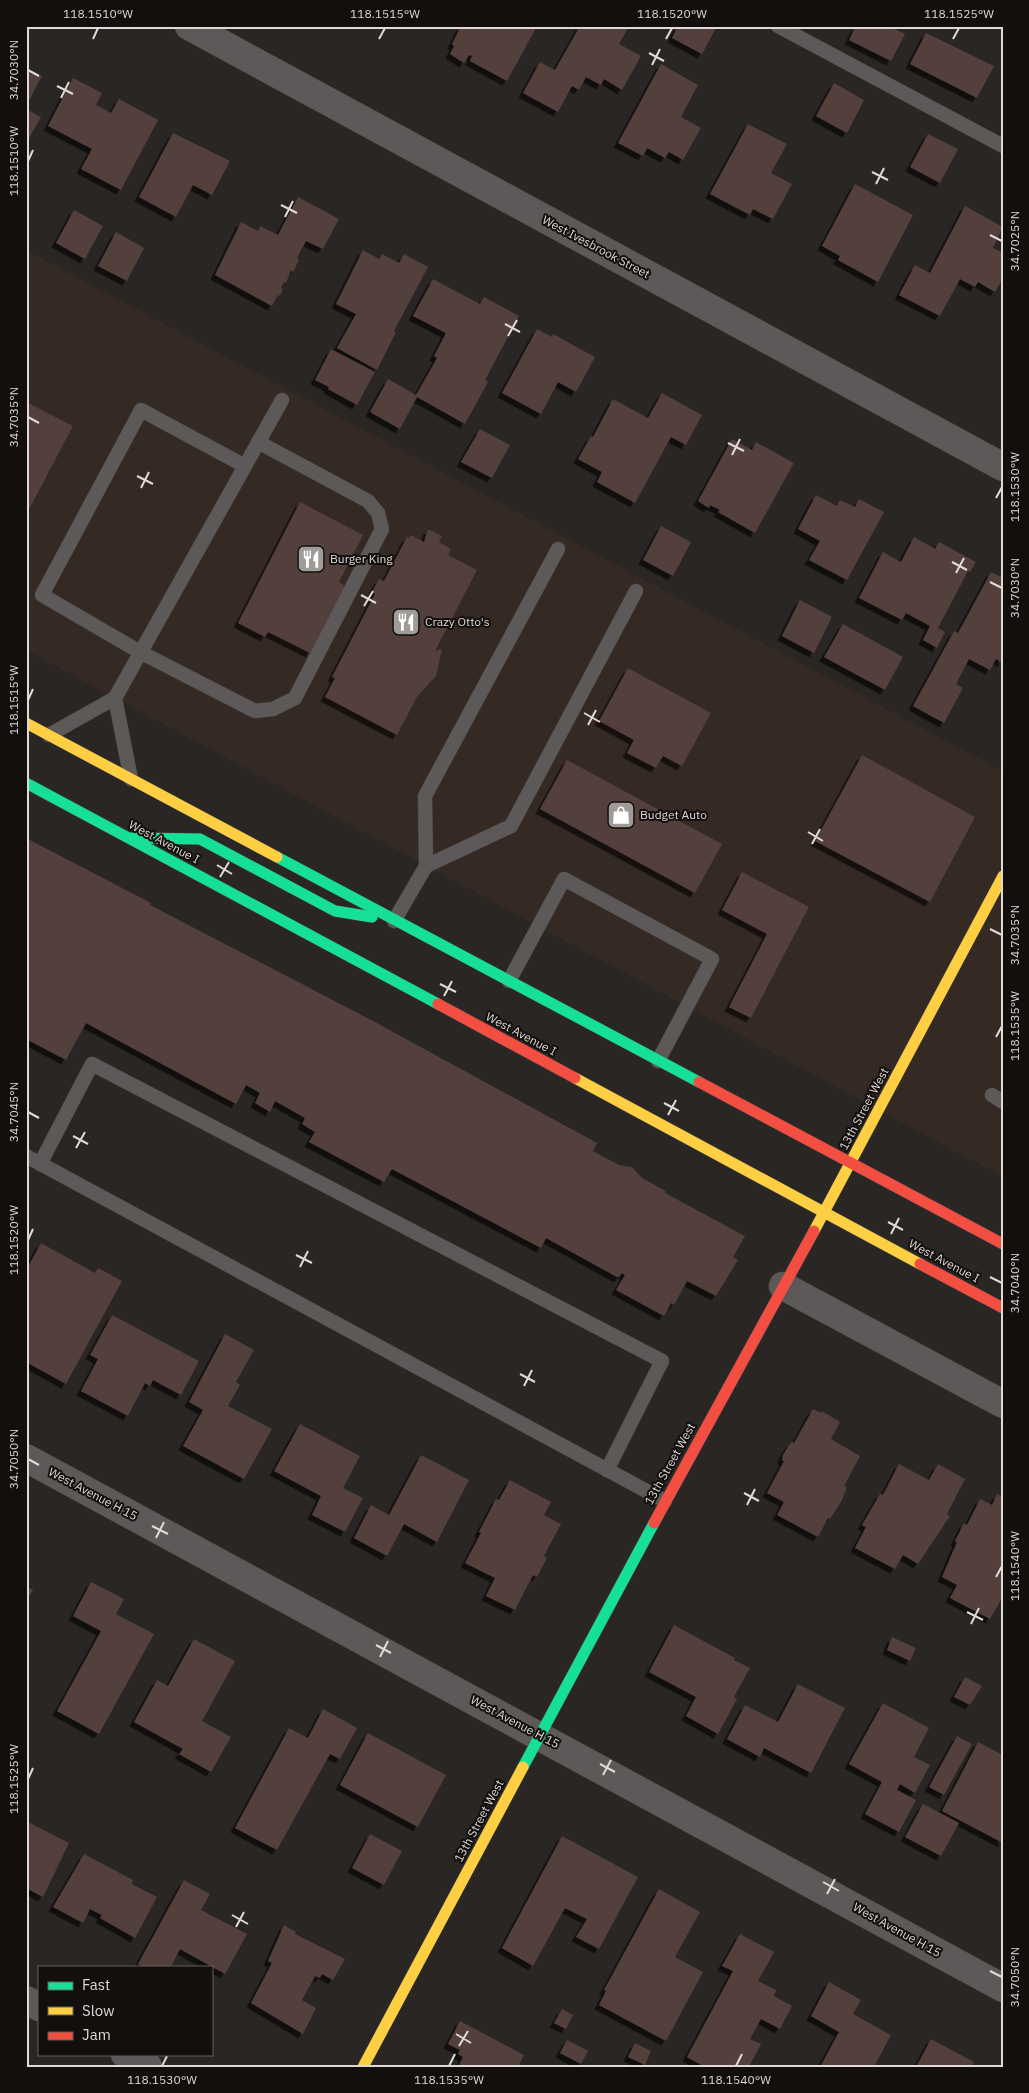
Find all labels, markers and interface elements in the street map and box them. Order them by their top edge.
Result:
text: 118.1510°W [63,6,133,21]
text: 118.1515°W [350,6,420,21]
text: 118.1520°W [637,6,707,21]
text: 118.1525°W [924,6,994,21]
text: 34.7030°N [6,40,21,100]
text: 118.1510°W [6,126,21,196]
text: 34.7025°N [1007,211,1022,271]
street label: West Ivesbrook Street [540,212,653,281]
text: 34.7035°N [6,387,21,447]
text: 118.1530°W [1007,452,1022,522]
restaurant icon: Burger King [296,544,326,574]
place label: Burger King [330,551,393,566]
text: 34.7030°N [1007,558,1022,618]
restaurant icon: Crazy Otto's [391,607,421,637]
place label: Crazy Otto's [425,614,490,629]
text: 118.1515°W [6,665,21,735]
shop icon: Budget Auto [606,800,636,830]
place label: Budget Auto [640,807,707,822]
street label: West Avenue I [126,817,202,866]
text: 34.7035°N [1007,905,1022,965]
text: 118.1535°W [1007,991,1022,1061]
street label: West Avenue I [483,1009,559,1058]
street label: 13th Street West [836,1065,892,1153]
text: 34.7045°N [6,1082,21,1142]
text: 118.1520°W [6,1205,21,1275]
street label: West Avenue I [906,1236,982,1285]
text: 34.7040°N [1007,1253,1022,1313]
street label: 13th Street West [641,1420,698,1507]
text: 34.7050°N [6,1429,21,1489]
street label: West Avenue H 15 [46,1464,140,1523]
text: 118.1540°W [1007,1531,1022,1601]
street label: West Avenue H 15 [468,1692,562,1751]
text: 118.1525°W [6,1744,21,1814]
street label: 13th Street West [451,1777,507,1865]
street label: West Avenue H 15 [851,1899,944,1960]
text: 34.7050°N [1007,1947,1022,2007]
legend [38,1966,212,2056]
text: Fast [82,1975,110,1994]
text: Slow [82,2001,115,2020]
text: Jam [82,2025,111,2044]
text: 118.1530°W [127,2072,197,2087]
text: 118.1535°W [414,2072,484,2087]
text: 118.1540°W [701,2072,771,2087]

